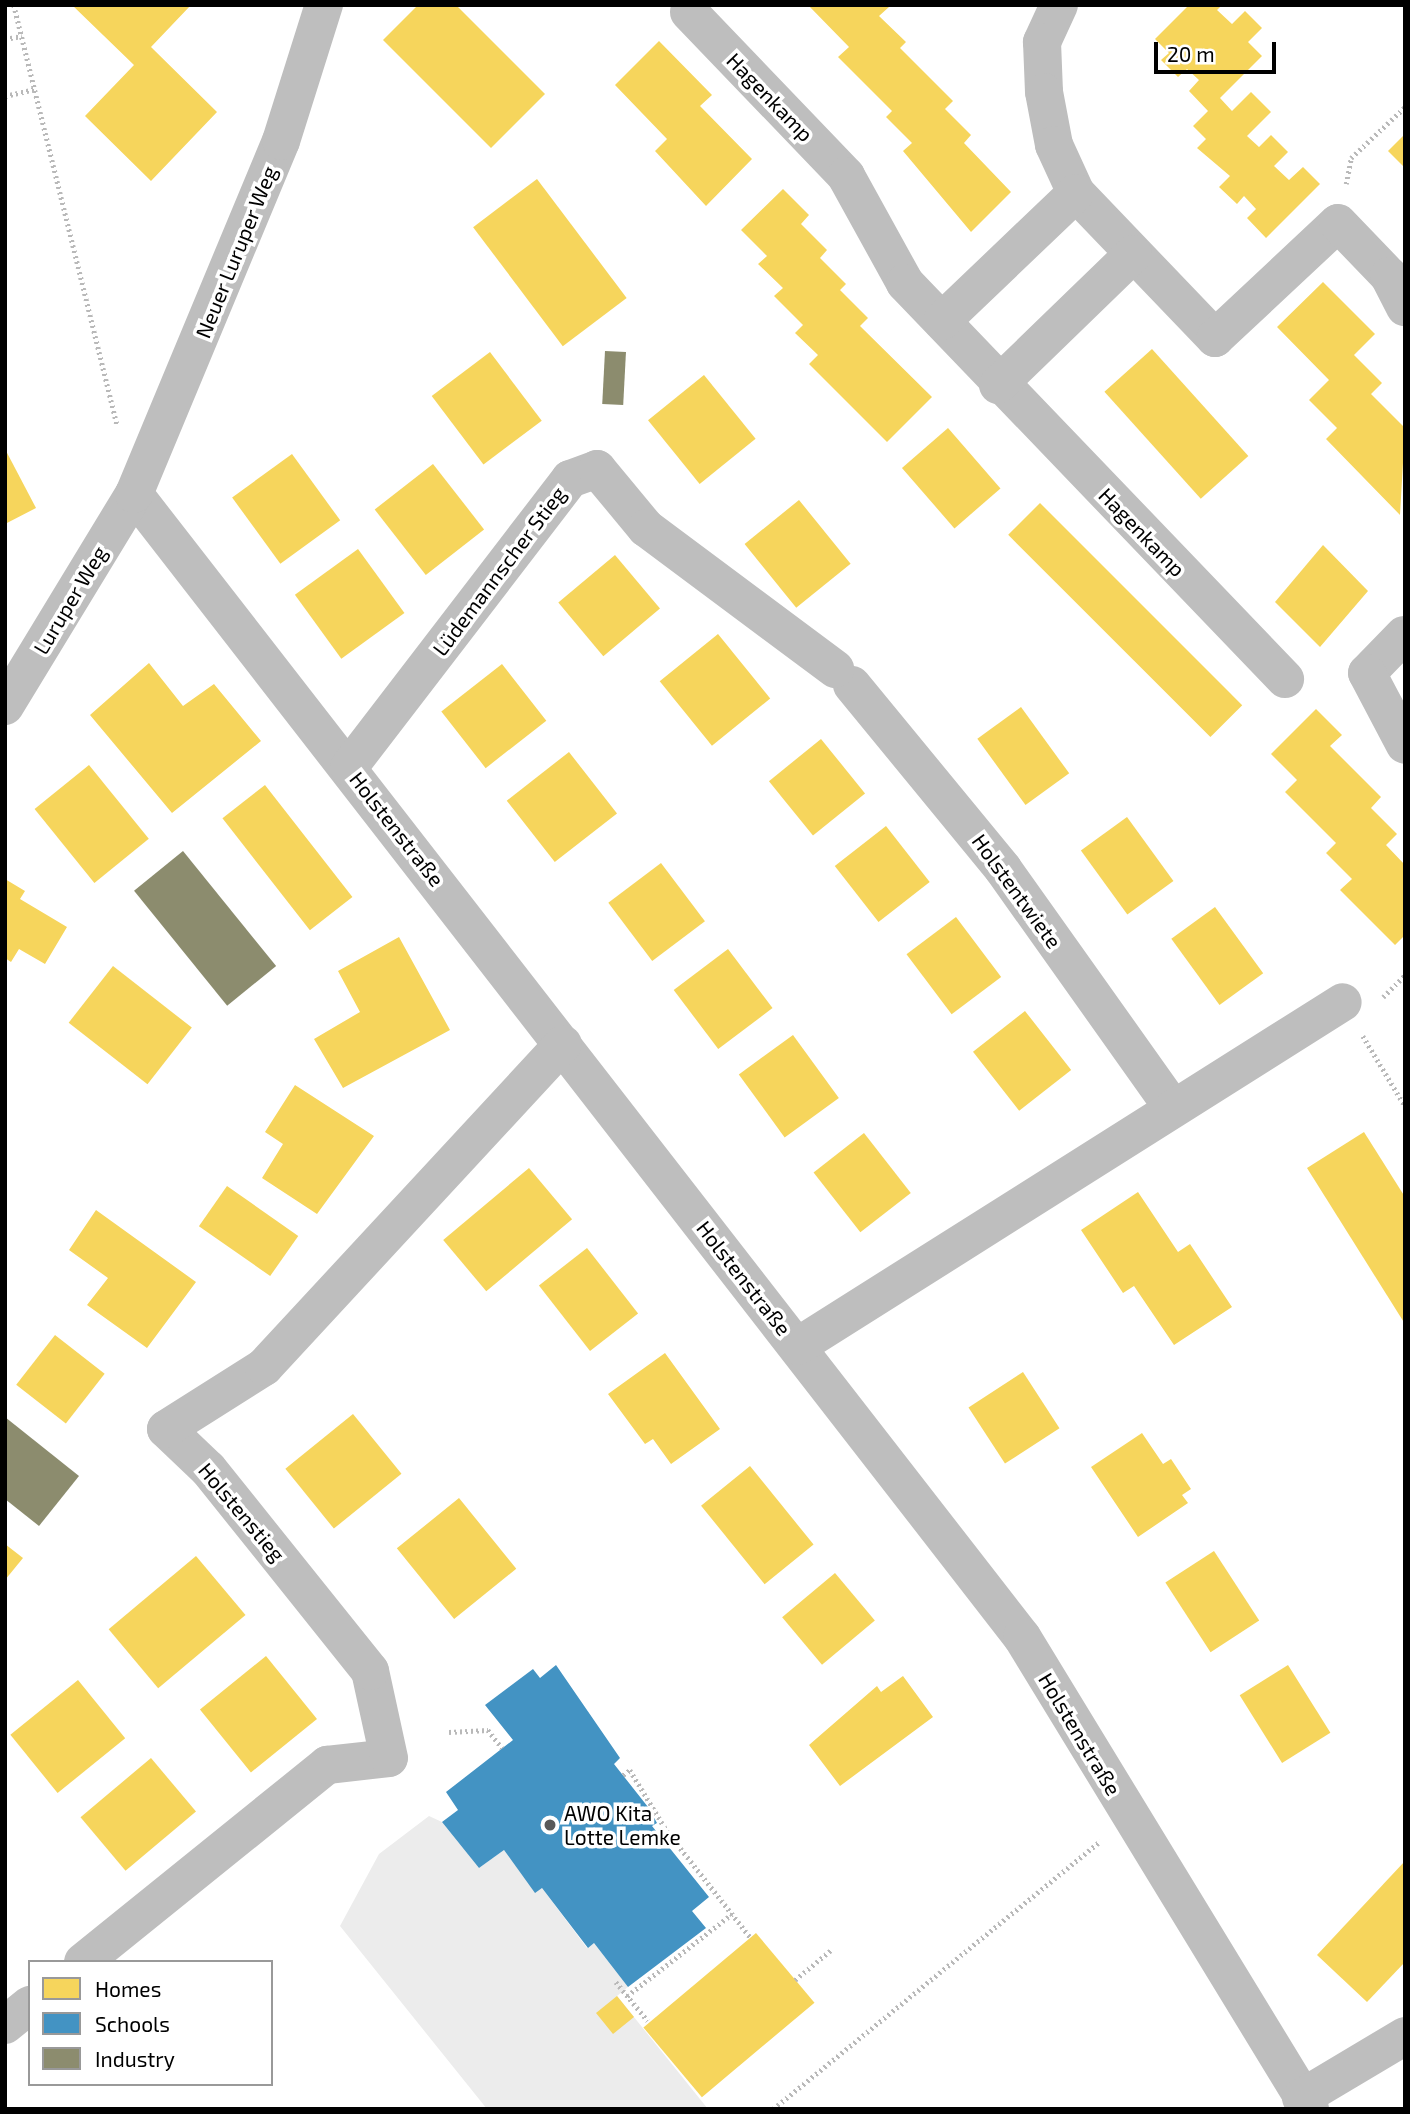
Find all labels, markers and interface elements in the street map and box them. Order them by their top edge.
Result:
scale bar [1158,28,1280,72]
text: 20 m [1167,41,1215,66]
street label: Hagenkamp [722,47,818,147]
street label: Neuer Luruper Weg [190,162,282,342]
street label: Lüdemannscher Stieg [427,481,571,661]
street label: Hagenkamp [1094,482,1190,582]
street label: Luruper Weg [28,541,112,659]
street label: Holstenstraße [344,767,450,891]
street label: Holstentwiete [967,829,1067,953]
street label: Holstenstraße [691,1216,797,1340]
street label: Holstenstieg [193,1457,291,1567]
street label: Holstenstraße [1034,1668,1126,1800]
place label: AWO Kita Lotte Lemke [564,1800,681,1850]
marker: AWO Kita Lotte Lemke [542,1817,558,1833]
legend [28,1960,273,2086]
text: Homes [95,1976,161,2001]
text: Schools [95,2011,170,2036]
text: Industry [95,2046,175,2071]

